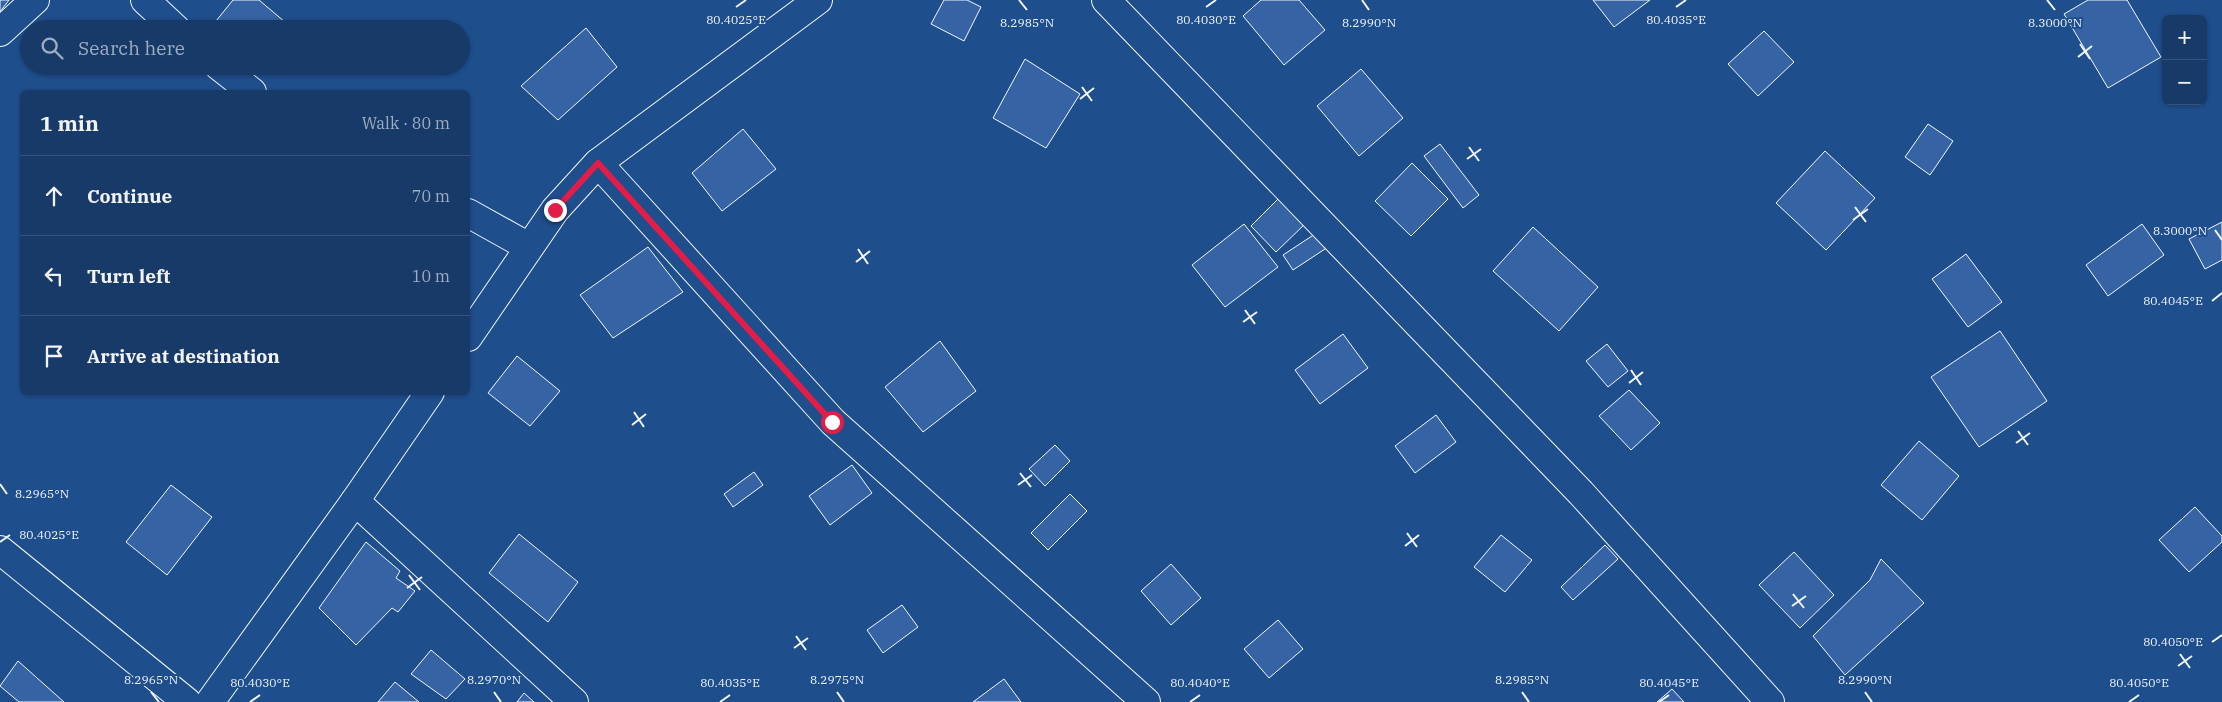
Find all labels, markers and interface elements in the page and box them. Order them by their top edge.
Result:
text: 80.4025°E [706,12,766,27]
text: 80.4030°E [1176,12,1236,27]
text: 80.4035°E [1646,12,1706,27]
text: 8.2985°N [1000,15,1054,30]
text: 8.2990°N [1342,15,1396,30]
text: 8.3000°N [2028,15,2082,30]
map controls [2162,15,2207,105]
button: + [2162,15,2207,60]
search box [20,20,470,75]
icon: search [38,34,66,62]
text: Search here [78,36,185,60]
button: − [2162,60,2207,105]
text: 1 min [40,109,99,137]
text: Walk · 80 m [362,113,450,133]
icon: ahead [40,182,68,210]
text: Continue [87,184,172,208]
text: 70 m [412,186,450,206]
route end [544,199,567,222]
text: 8.3000°N [2153,223,2207,238]
icon: left [40,262,68,290]
text: Turn left [87,264,170,288]
text: 10 m [412,266,450,286]
text: 80.4045°E [2143,293,2203,308]
icon: arrive [40,342,68,370]
text: Arrive at destination [87,344,280,368]
route start [821,411,844,434]
text: 8.2965°N [15,486,69,501]
text: 80.4025°E [19,527,79,542]
text: 80.4050°E [2143,634,2203,649]
text: 8.2965°N [124,672,178,687]
text: 8.2970°N [467,672,521,687]
text: 8.2975°N [810,672,864,687]
text: 8.2985°N [1495,672,1549,687]
text: 8.2990°N [1838,672,1892,687]
text: 80.4030°E [230,675,290,690]
text: 80.4035°E [700,675,760,690]
text: 80.4040°E [1170,675,1230,690]
text: 80.4045°E [1639,675,1699,690]
text: 80.4050°E [2109,675,2169,690]

